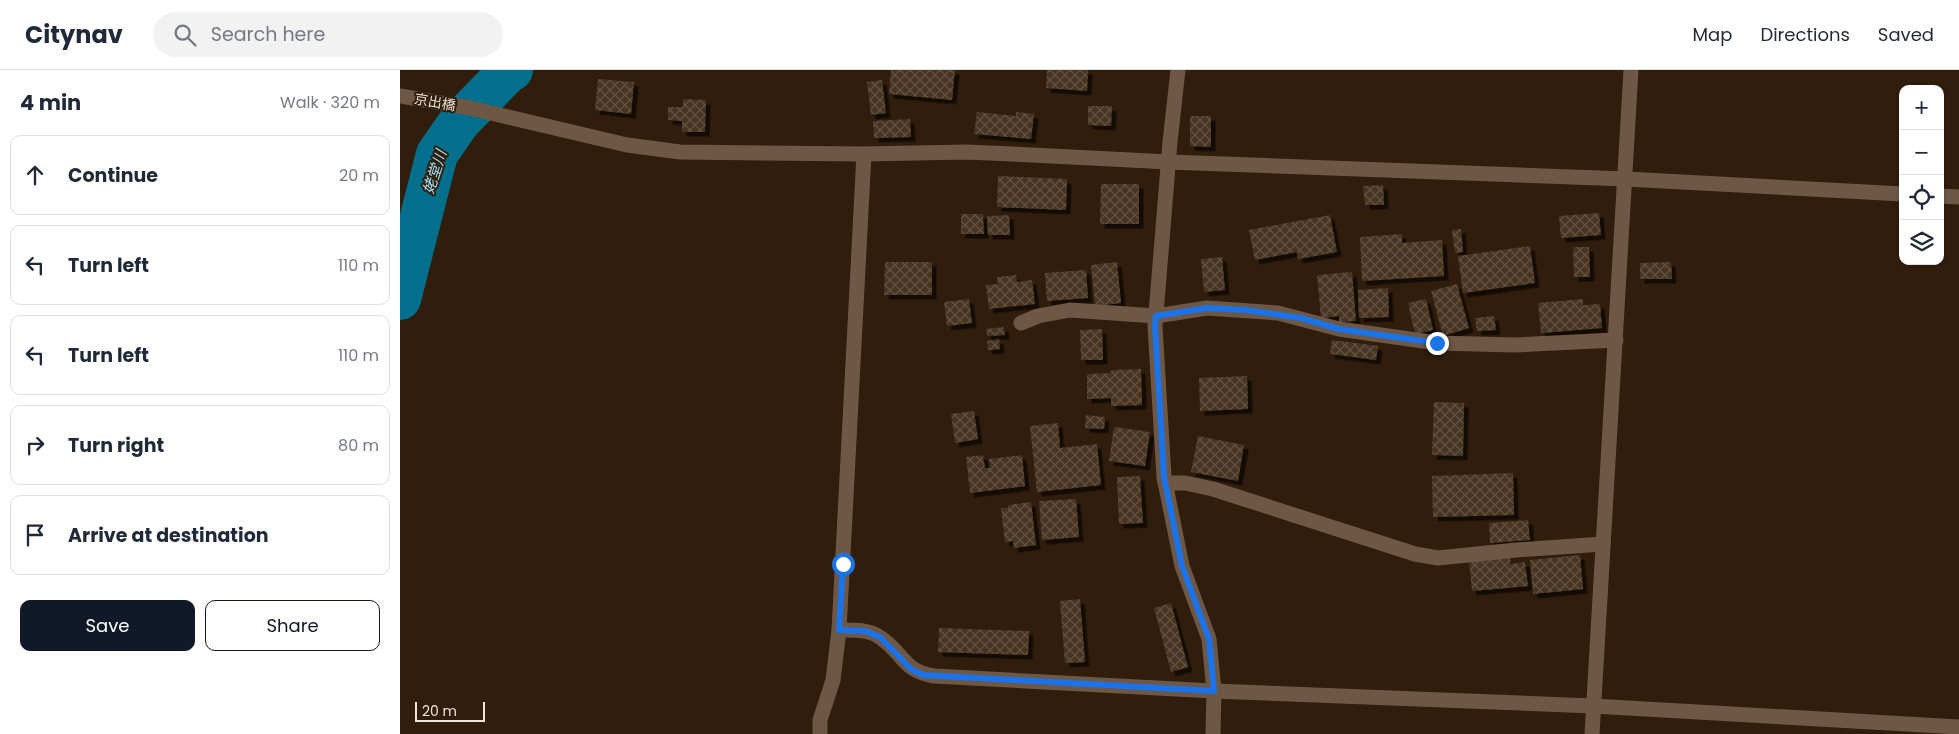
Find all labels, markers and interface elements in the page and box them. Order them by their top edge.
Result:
search box [153,12,503,57]
text: Citynav [25,18,123,51]
icon: search [171,21,199,49]
text: Search here [211,21,325,48]
text: Map [1693,22,1732,47]
text: Directions [1760,22,1850,47]
text: Saved [1878,22,1934,47]
map controls [1899,85,1944,265]
button: + [1899,85,1944,130]
text: 4 min [20,88,81,117]
street label: 京出橋 [413,89,457,115]
text: Walk · 320 m [280,91,380,114]
button: − [1899,130,1944,175]
water label: 姥堂川 [418,145,452,196]
icon: ahead [21,161,49,189]
text: Continue [68,162,158,189]
text: 20 m [339,164,379,187]
button: locate [1899,175,1944,220]
button: layers [1899,220,1944,265]
icon: left [21,251,49,279]
text: Turn left [68,252,149,279]
text: 110 m [338,254,379,277]
route end [1426,332,1449,355]
icon: left [21,341,49,369]
text: Turn left [68,342,149,369]
text: 110 m [338,344,379,367]
icon: right [21,431,49,459]
text: Turn right [68,432,164,459]
text: 80 m [338,434,379,457]
icon: arrive [21,521,49,549]
text: Arrive at destination [68,522,269,549]
route start [832,553,855,576]
button: Save [20,600,195,651]
button: Share [205,600,380,651]
scale bar [415,699,485,722]
text: 20 m [422,701,457,721]

